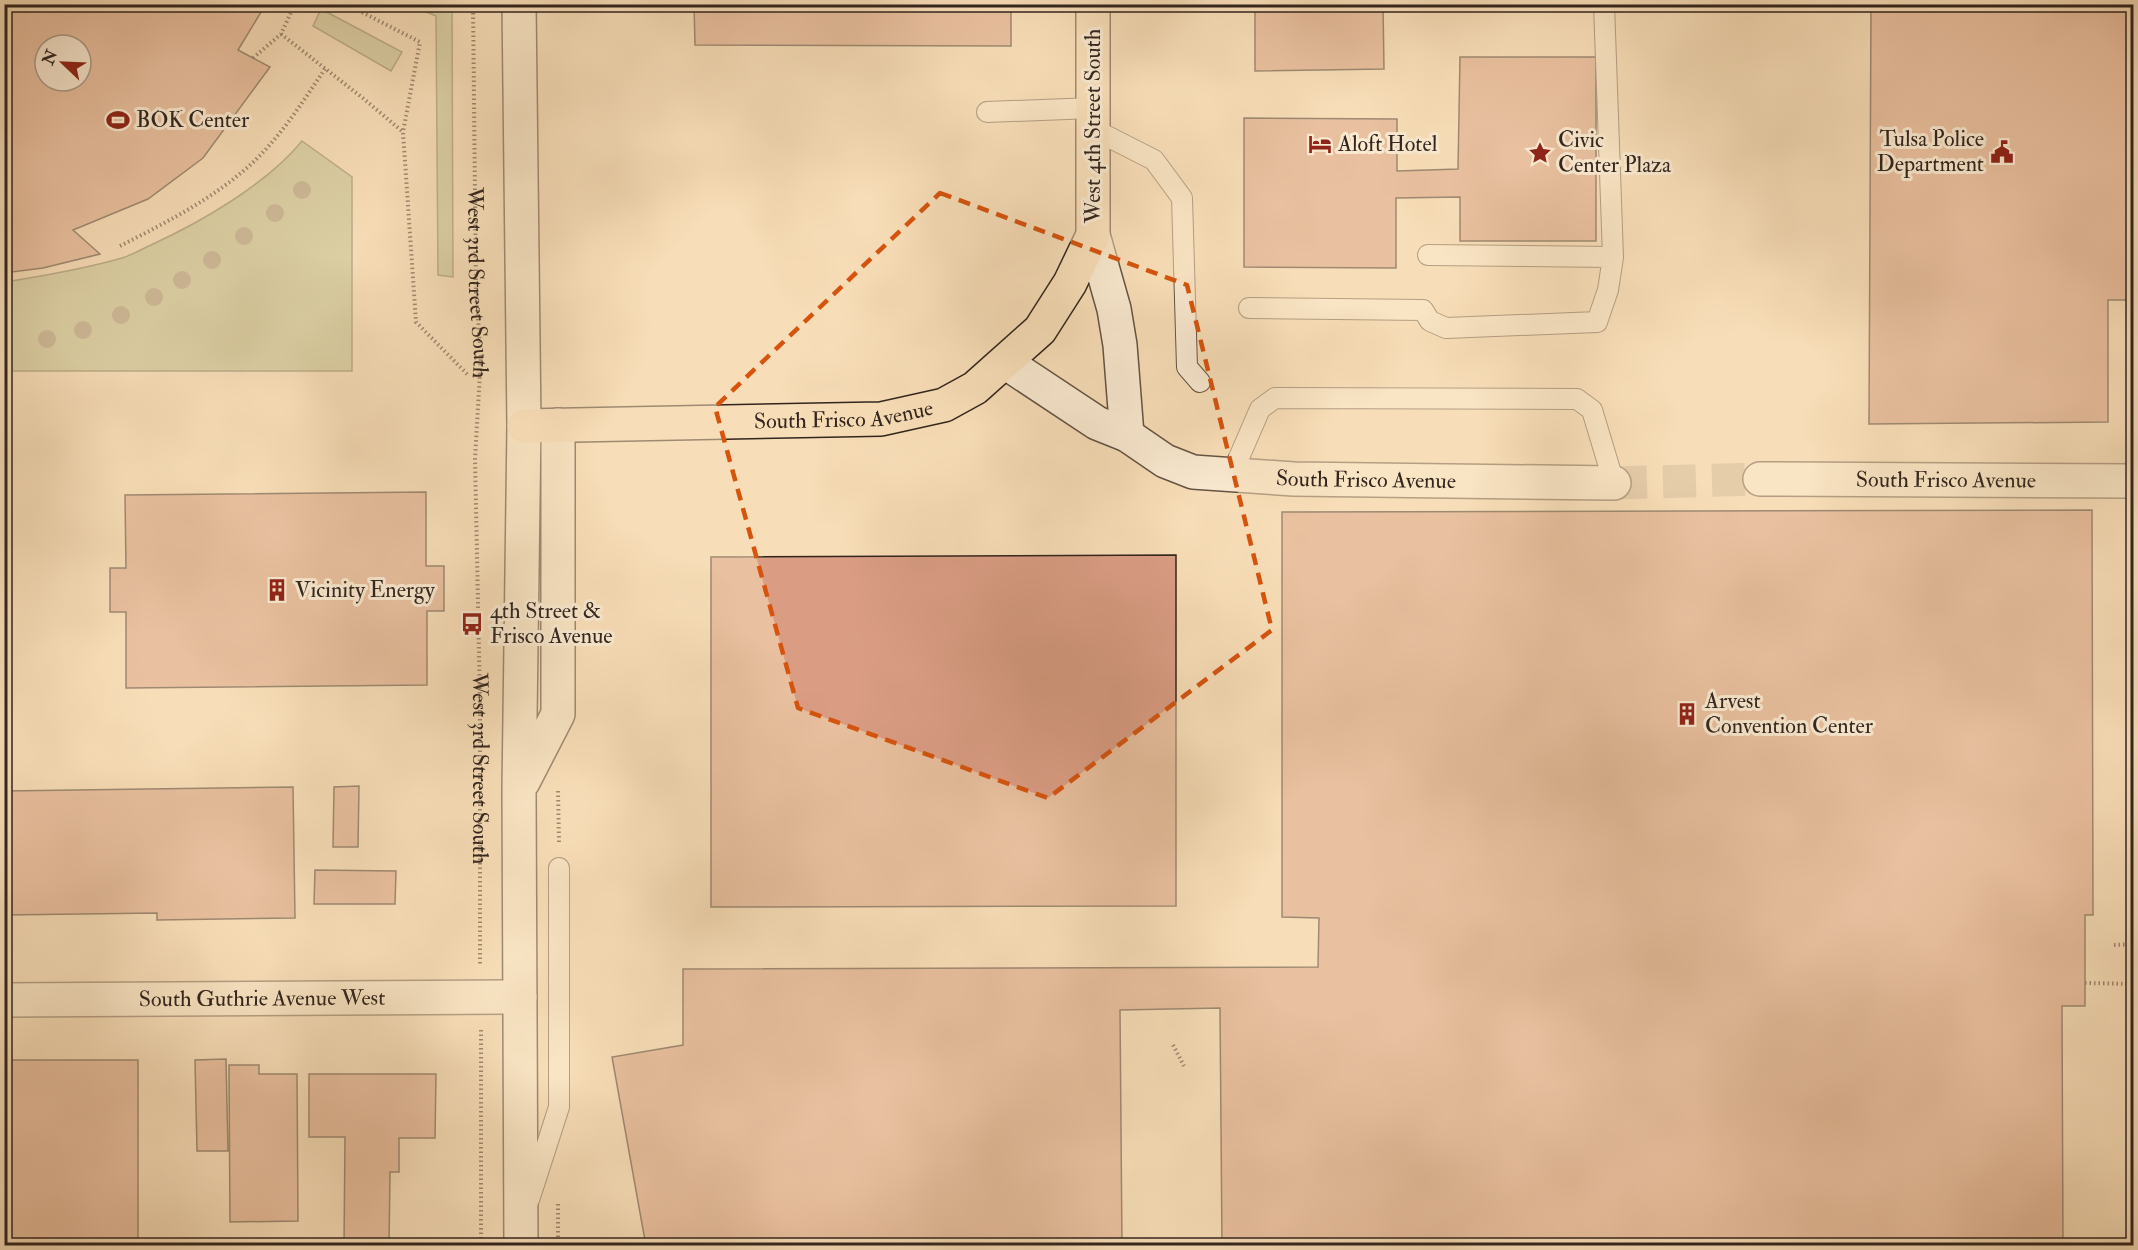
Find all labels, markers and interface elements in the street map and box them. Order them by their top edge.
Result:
street label: West 4th Street South [1079,28,1107,224]
north arrow [33,33,93,93]
text: N [38,46,62,69]
place label: BOK Center [136,106,250,134]
sports icon: BOK Center [105,107,131,133]
place label: Tulsa Police Department [1877,125,1984,179]
place label: Civic Center Plaza [1558,126,1672,179]
place label: Aloft Hotel [1337,130,1438,158]
hotel icon: Aloft Hotel [1307,131,1333,157]
public building icon: Tulsa Police Department [1989,139,2015,165]
place icon: Civic Center Plaza [1527,140,1553,166]
street label: West 3rd Street South [461,186,495,380]
street label: South Frisco Avenue [754,394,936,435]
street label: South Frisco Avenue [1275,464,1456,495]
street label: South Frisco Avenue [1856,466,2036,494]
place label: Vicinity Energy [295,576,435,604]
building icon: Vicinity Energy [264,577,290,603]
place label: 4th Street & Frisco Avenue [490,597,613,650]
bus stop icon: 4th Street & Frisco Avenue [459,611,485,637]
street label: West 3rd Street South [465,672,494,865]
place label: Arvest Convention Center [1704,687,1874,740]
building icon: Arvest Convention Center [1674,701,1700,727]
street label: South Guthrie Avenue West [139,984,385,1013]

